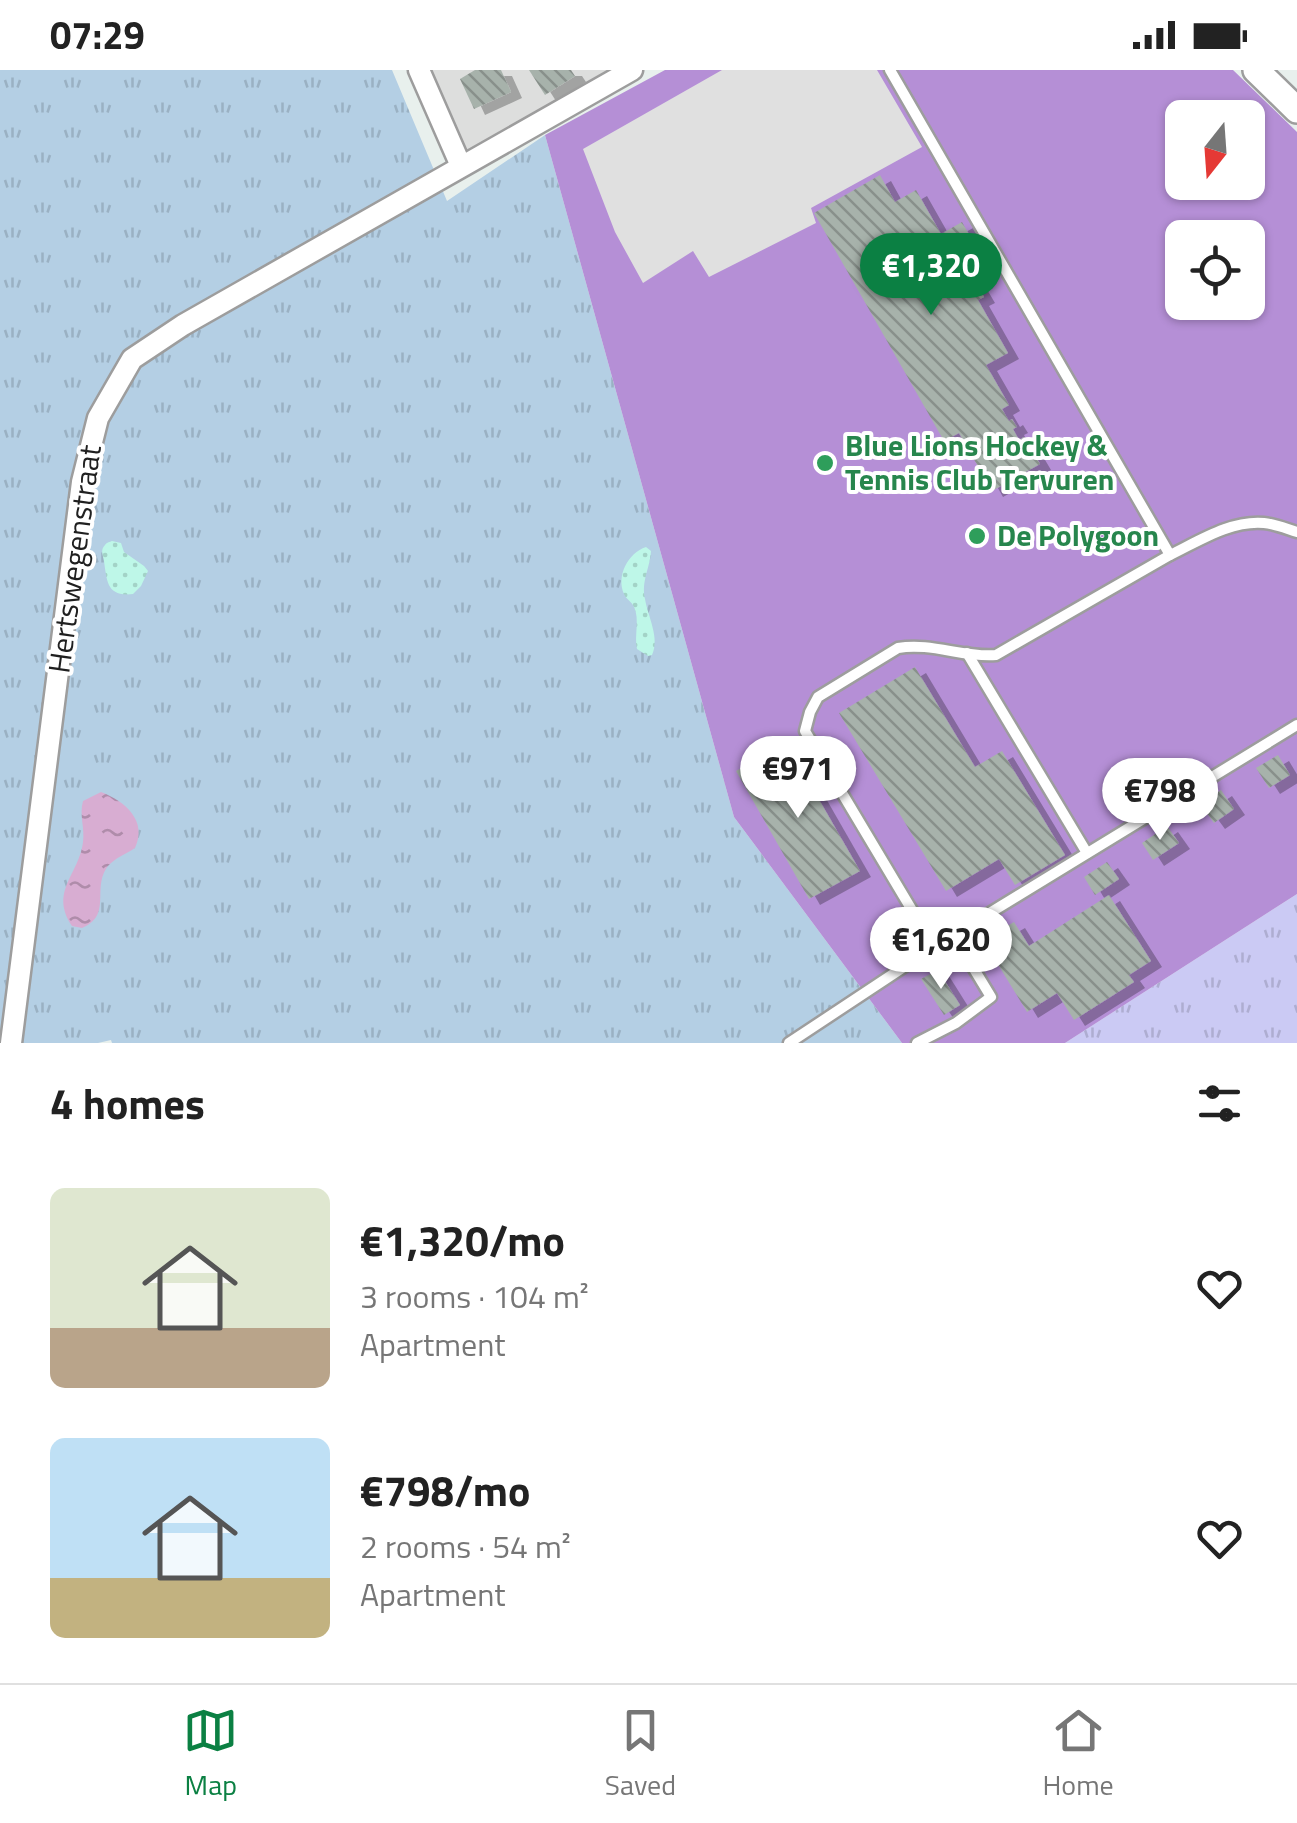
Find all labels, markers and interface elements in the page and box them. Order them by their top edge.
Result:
text: 07:29 [50,6,145,64]
north arrow [1165,100,1265,200]
map controls [1165,100,1265,320]
button: locate [1165,220,1265,320]
pin: €1,320 [850,233,1012,318]
text: €1,320 [882,241,980,289]
place label: Blue Lions Hockey & Tennis Club Tervuren [845,422,1114,502]
street label: Hertswegenstraat [35,441,113,676]
marker: Blue Lions Hockey & Tennis Club Tervuren [814,452,836,474]
place label: De Polygoon [997,512,1159,558]
marker: De Polygoon [966,525,988,547]
pin: €971 [739,736,857,821]
text: €971 [762,744,834,792]
pin: €798 [1101,758,1219,843]
text: €798 [1124,766,1196,814]
pin: €1,620 [860,907,1022,992]
text: €1,620 [892,915,990,963]
text: 4 homes [50,1071,205,1135]
icon: filters [1192,1076,1247,1131]
text: €1,320/mo [360,1208,565,1272]
icon: home [130,1228,250,1348]
icon: heart [1192,1261,1247,1316]
text: 3 rooms · 104 m² [360,1272,589,1320]
text: Apartment [360,1320,506,1368]
text: €798/mo [360,1458,530,1522]
icon: home [130,1478,250,1598]
icon: heart [1192,1511,1247,1566]
text: 2 rooms · 54 m² [360,1522,571,1570]
text: Apartment [360,1570,506,1618]
tab: Map [183,1703,238,1806]
tab: Saved [605,1703,676,1806]
tab: Home [1043,1703,1114,1806]

